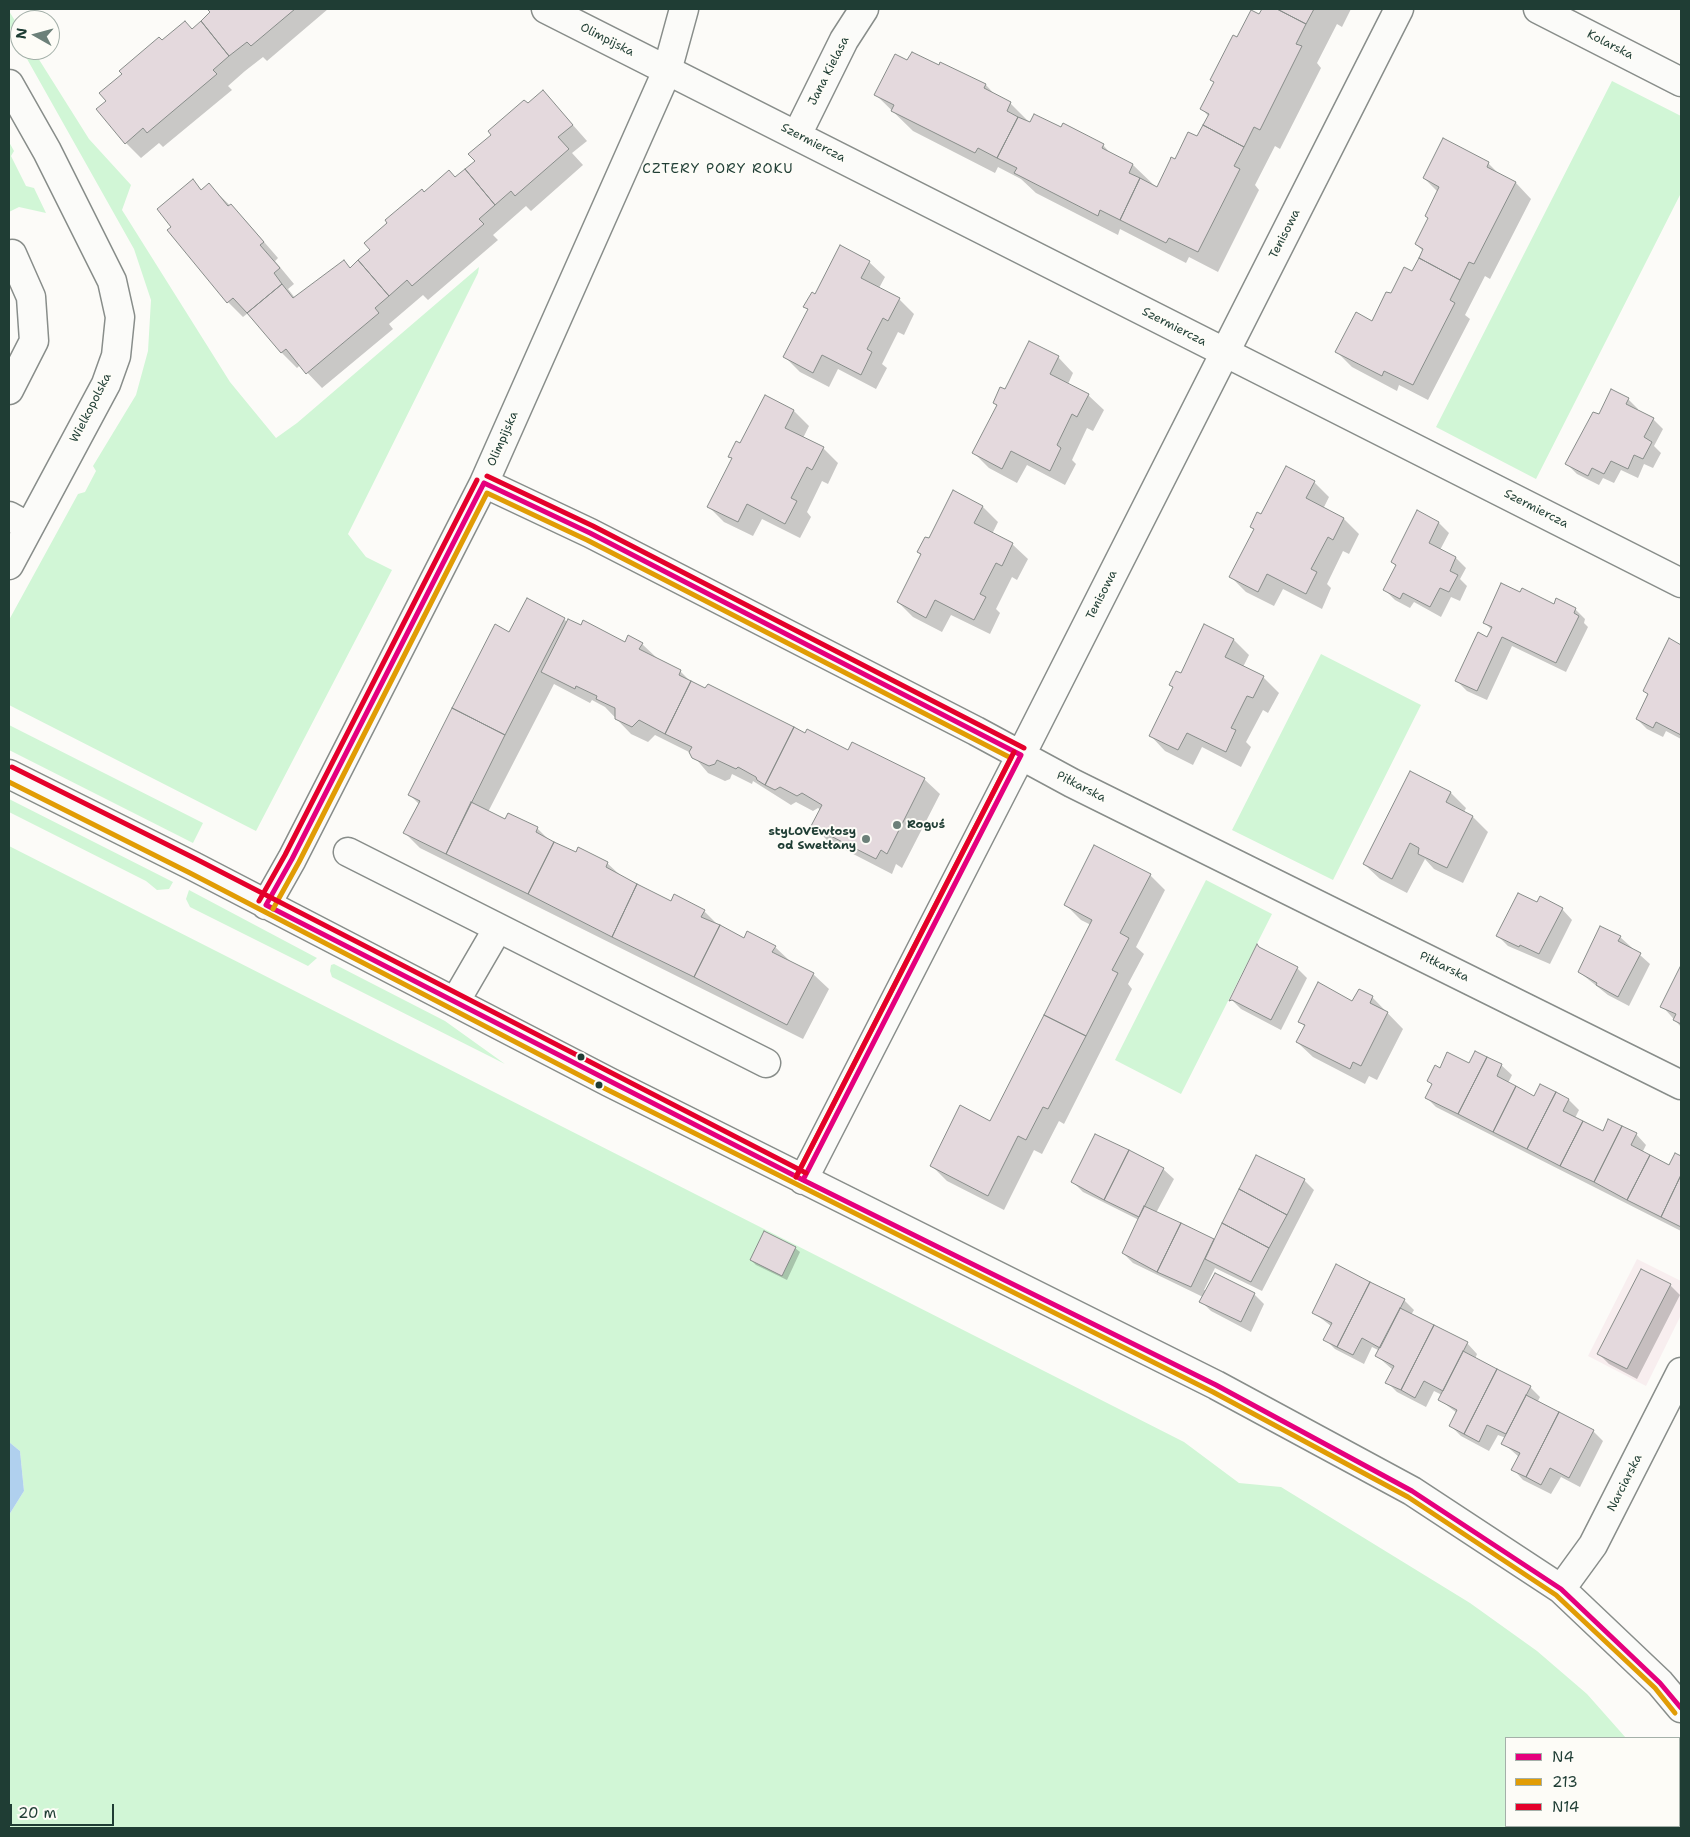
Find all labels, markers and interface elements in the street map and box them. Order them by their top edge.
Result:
north arrow [10,10,60,60]
street label: Olimpijska [578,20,636,60]
text: N [11,27,31,40]
street label: Kolarska [1584,27,1636,63]
street label: Jana Kielasa [806,34,852,108]
street label: Szermiercza [778,121,848,165]
district label: CZTERY PORY ROKU [640,161,796,177]
street label: Tenisowa [1266,207,1304,261]
street label: Szermiercza [1139,305,1209,349]
street label: Wielkopolska [67,371,115,445]
street label: Olimpijska [484,409,522,469]
street label: Szermiercza [1501,487,1571,531]
street label: Tenisowa [1083,568,1121,622]
street label: Piłkarska [1054,768,1108,806]
place label: Roguś [907,818,945,832]
marker: Roguś [891,819,903,831]
place label: styLOVEwłosy od Swetłany [769,825,856,853]
marker: styLOVEwłosy od Swetłany [860,833,872,845]
street label: Piłkarska [1417,949,1471,985]
unlabelled marker [576,1052,586,1062]
unlabelled marker [594,1080,604,1090]
street label: Narciarska [1604,1452,1646,1514]
legend [1505,1737,1680,1827]
text: N4 [1552,1747,1574,1767]
text: 213 [1552,1772,1578,1792]
scale bar [12,1794,116,1826]
text: N14 [1552,1797,1579,1817]
text: 20 m [18,1803,57,1823]

